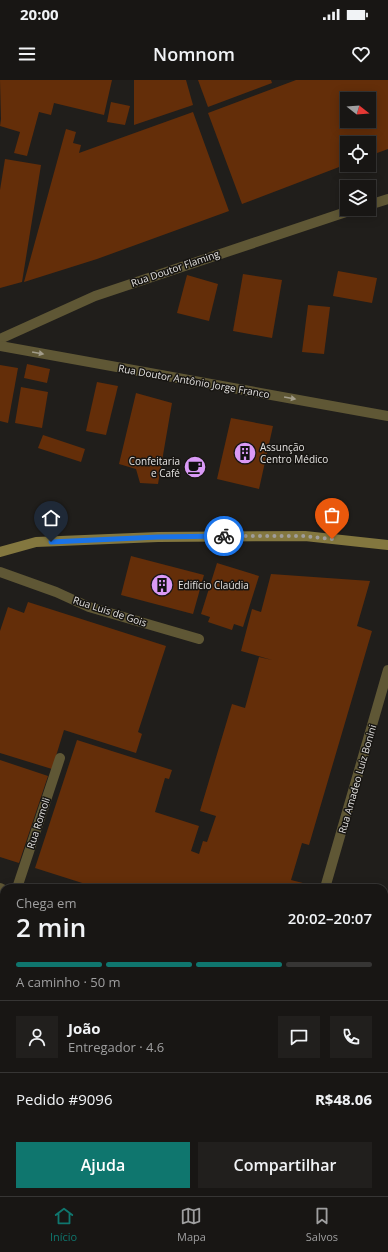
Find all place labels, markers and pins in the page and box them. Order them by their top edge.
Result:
building icon: Assunção Centro Médico [232,440,258,466]
place label: Assunção Centro Médico [260,440,328,466]
place label: Confeitaria e Café [129,454,180,480]
cafe icon: Confeitaria e Café [182,454,208,480]
pin [315,498,349,539]
pin [34,501,68,542]
building icon: Edifício Claúdia [149,572,175,598]
place label: Edifício Claúdia [178,578,249,592]

